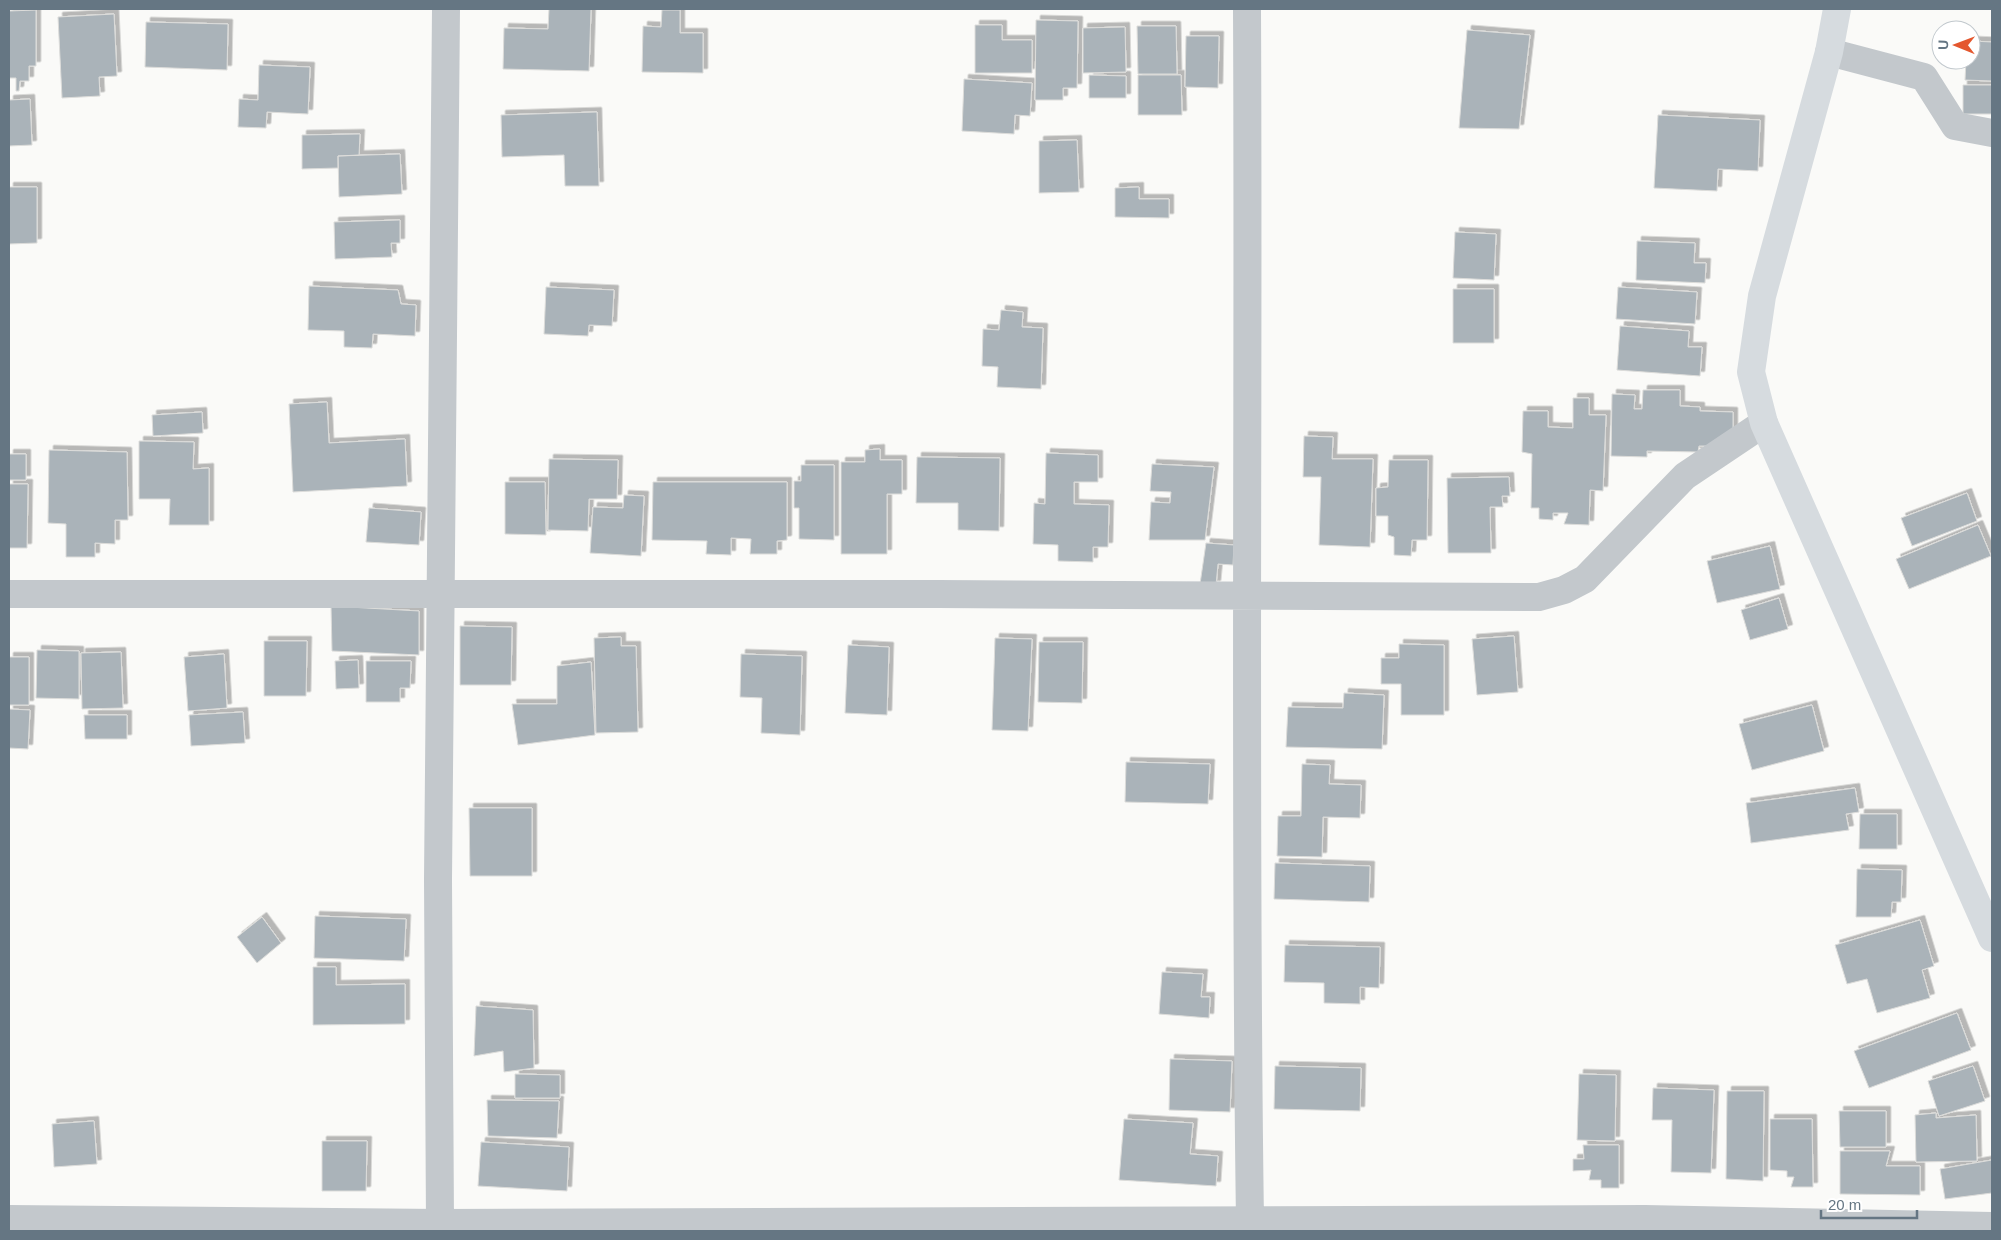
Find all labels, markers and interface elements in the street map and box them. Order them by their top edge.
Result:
north arrow [1931,20,1981,70]
text: U [1935,40,1951,50]
scale bar [1821,1188,1917,1220]
text: 20 m [1828,1196,1861,1213]

